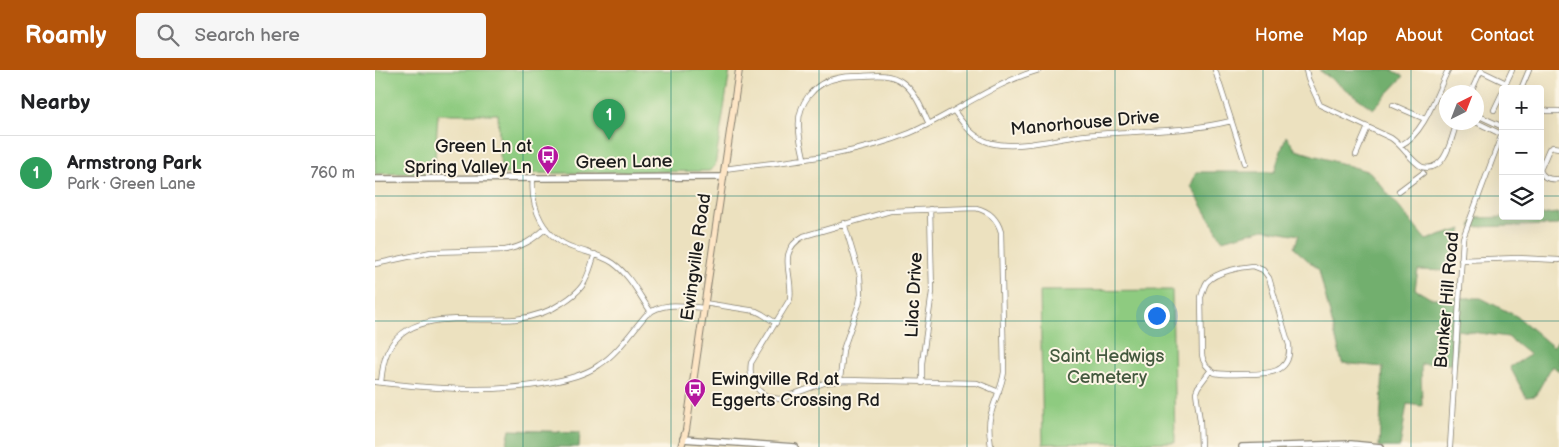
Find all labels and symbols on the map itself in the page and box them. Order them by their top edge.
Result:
north arrow [1439,85,1484,130]
pin: 1 [593,99,625,140]
street label: Manorhouse Drive [1010,106,1161,140]
place label: Green Ln at Spring Valley Ln [404,136,532,178]
bus stop icon: Green Ln at Spring Valley Ln [536,144,560,175]
street label: Green Lane [575,151,673,173]
street label: Ewingville Road [677,192,715,322]
street label: Bunker Hill Road [1431,231,1463,369]
street label: Lilac Drive [901,251,927,338]
your location [1144,303,1170,329]
park label: Saint Hedwigs Cemetery [1050,346,1165,388]
place label: Ewingville Rd at Eggerts Crossing Rd [711,369,880,411]
bus stop icon: Ewingville Rd at Eggerts Crossing Rd [683,377,707,408]

